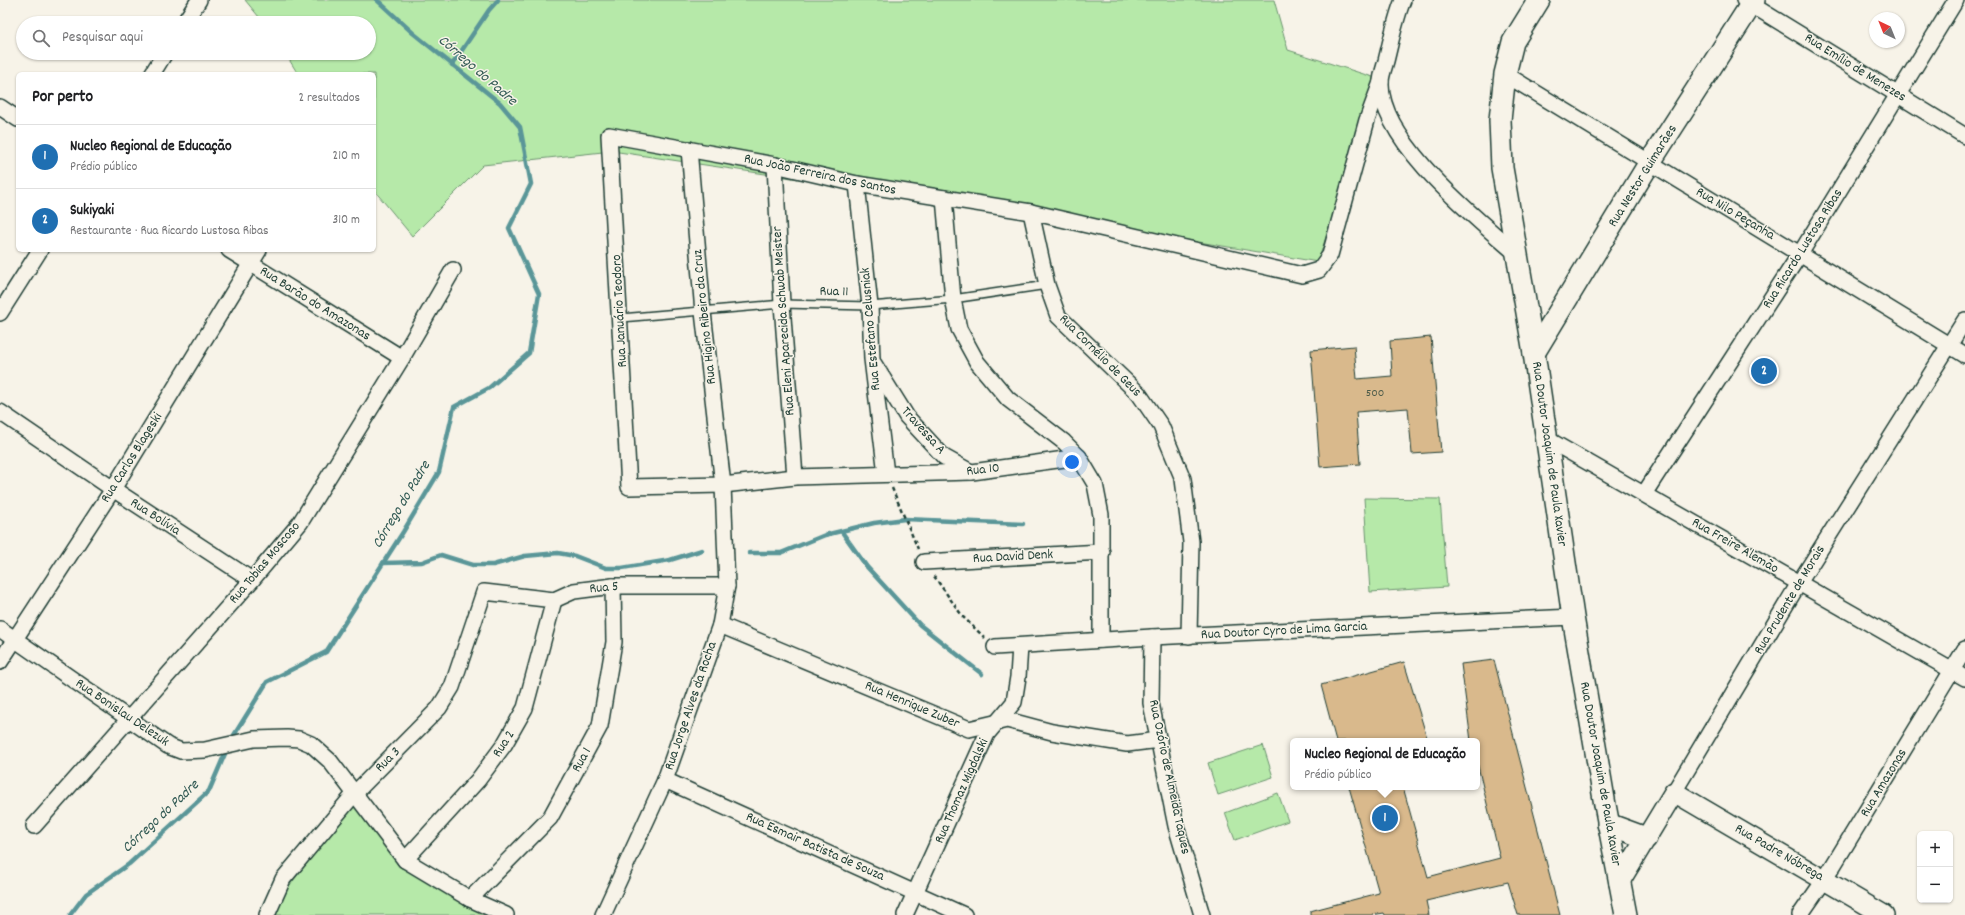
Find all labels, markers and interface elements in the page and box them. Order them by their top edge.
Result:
north arrow [1869,12,1905,48]
search box [16,16,376,60]
icon: search [30,27,52,49]
text: Pesquisar aqui [62,27,143,49]
street label: Rua Emílio de Menezes [1800,29,1910,107]
water label: Córrego do Padre [433,30,523,113]
text: Por perto [32,86,93,110]
text: 2 resultados [298,89,360,108]
street label: Rua Nestor Guimarães [1603,121,1683,231]
text: Nucleo Regional de Educação [70,136,232,158]
text: 1 [44,147,46,166]
text: 210 m [332,147,360,166]
street label: Rua João Ferreira dos Santos [742,149,898,201]
text: Prédio público [70,158,137,177]
street label: Rua Nilo Peçanha [1692,183,1779,246]
street label: Rua Ricardo Lustosa Ribas [1758,185,1848,313]
text: Sukiyaki [70,200,114,222]
text: 2 [42,211,48,230]
text: 310 m [332,211,360,230]
text: Restaurante · Rua Ricardo Lustosa Ribas [70,222,269,241]
street label: Rua Eleni Aparecida Schwab Meister [767,225,801,416]
street label: Rua Higino Ribeiro da Cruz [688,248,722,385]
street label: Rua Januário Teodoro [607,254,633,368]
street label: Rua Barão do Amazonas [256,262,375,346]
street label: Rua Estefano Celusniak [856,266,886,391]
street label: Rua 11 [819,282,849,302]
street label: Rua Cornélio de Geus [1054,310,1146,402]
pin: 2 [1751,356,1777,386]
street label: Rua Doutor Joaquim de Paula Xavier [1526,360,1572,549]
house number: 500 [1366,385,1384,402]
street label: Travessa A [896,403,950,460]
street label: Rua Carlos Blageski [96,409,168,507]
your location [1062,452,1082,472]
water label: Córrego do Padre [367,456,438,553]
street label: Rua 10 [965,458,1001,482]
street label: Rua Bolívia [126,493,184,541]
street label: Rua Freire Alemão [1688,513,1782,579]
street label: Rua Tobias Moscoso [225,518,305,608]
street label: Rua Prudente de Morais [1749,541,1831,659]
street label: Rua David Denk [972,545,1054,569]
street label: Rua 5 [589,577,619,599]
street label: Rua Doutor Cyro de Lima Garcia [1200,617,1368,645]
street label: Rua Jorge Alves da Rocha [660,639,723,773]
street label: Rua Bonislau Delezuk [71,674,173,752]
street label: Rua Henrique Zuber [861,676,963,734]
street label: Rua Doutor Joaquim de Paula Xavier [1574,680,1626,868]
street label: Rua Ozório de Almeida Taques [1143,698,1195,856]
street label: Rua 2 [488,726,520,762]
street label: Rua Thomaz Migdalski [930,735,994,847]
popup [1290,738,1480,790]
street label: Rua 3 [371,743,405,777]
street label: Rua 1 [567,744,597,776]
text: Nucleo Regional de Educação [1304,744,1466,766]
street label: Rua Amazonas [1856,745,1912,821]
text: Prédio público [1304,766,1371,785]
water label: Córrego do Padre [117,774,206,859]
pin: 1 [1372,803,1398,833]
street label: Rua Esmair Batista de Souza [742,807,888,887]
street label: Rua Padre Nóbrega [1731,819,1828,887]
map controls [1917,831,1953,903]
button: + [1917,831,1953,867]
button: − [1917,867,1953,903]

